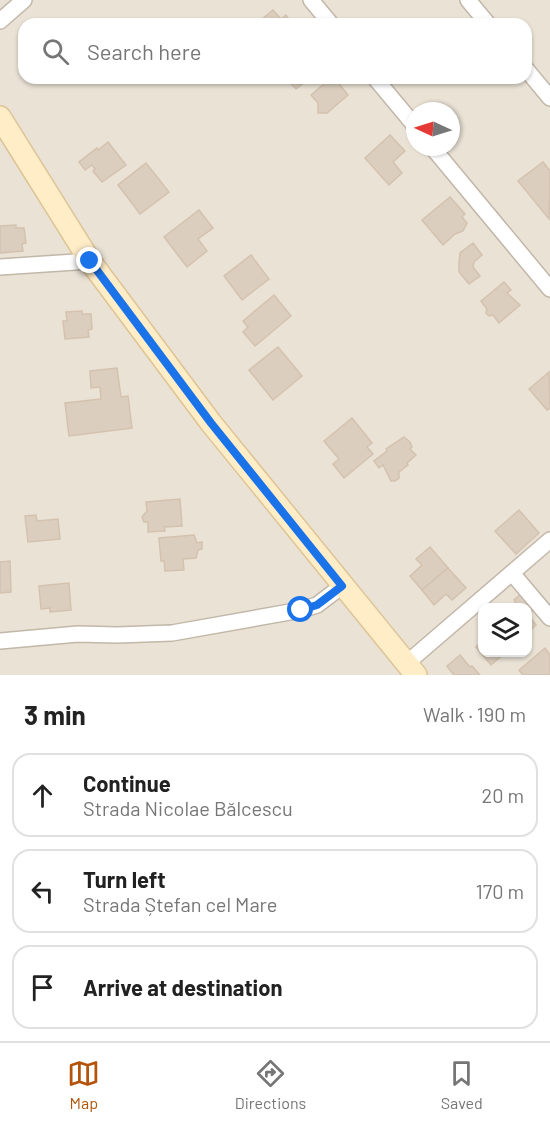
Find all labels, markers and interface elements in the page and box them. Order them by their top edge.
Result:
search box [18,18,532,84]
icon: search [39,35,72,68]
text: Search here [87,38,201,64]
north arrow [406,102,460,156]
route end [76,247,102,273]
route start [287,596,313,622]
map controls [478,603,532,657]
button: layers [478,603,532,657]
text: 3 min [24,699,86,730]
text: Walk · 190 m [423,702,526,726]
text: Continue [83,770,171,796]
icon: ahead [26,779,59,812]
text: 20 m [481,783,524,807]
text: Strada Nicolae Bălcescu [83,796,293,820]
text: Turn left [83,866,166,892]
icon: left [26,875,59,908]
text: 170 m [476,879,524,903]
text: Strada Ștefan cel Mare [83,892,277,916]
icon: arrive [26,971,59,1004]
text: Arrive at destination [83,974,282,1000]
tab: Map [67,1057,100,1112]
tab: Directions [235,1057,306,1112]
tab: Saved [441,1057,483,1112]

